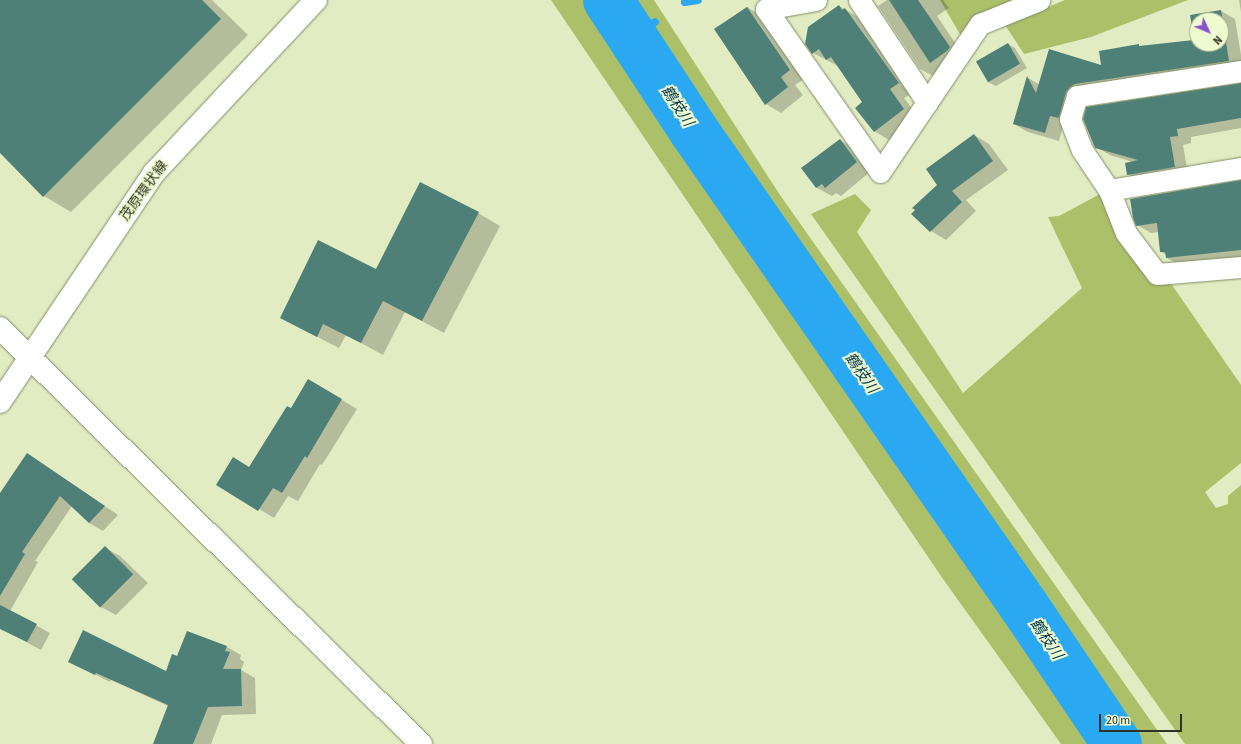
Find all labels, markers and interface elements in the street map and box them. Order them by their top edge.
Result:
north arrow [1189,12,1229,52]
text: N [1209,32,1225,48]
water label: 鶴枝川 [657,82,697,130]
street label: 茂原環状線 [117,158,171,224]
water label: 鶴枝川 [841,349,881,397]
water label: 鶴枝川 [1026,615,1066,663]
scale bar [1101,706,1184,732]
text: 20 m [1106,712,1130,729]

